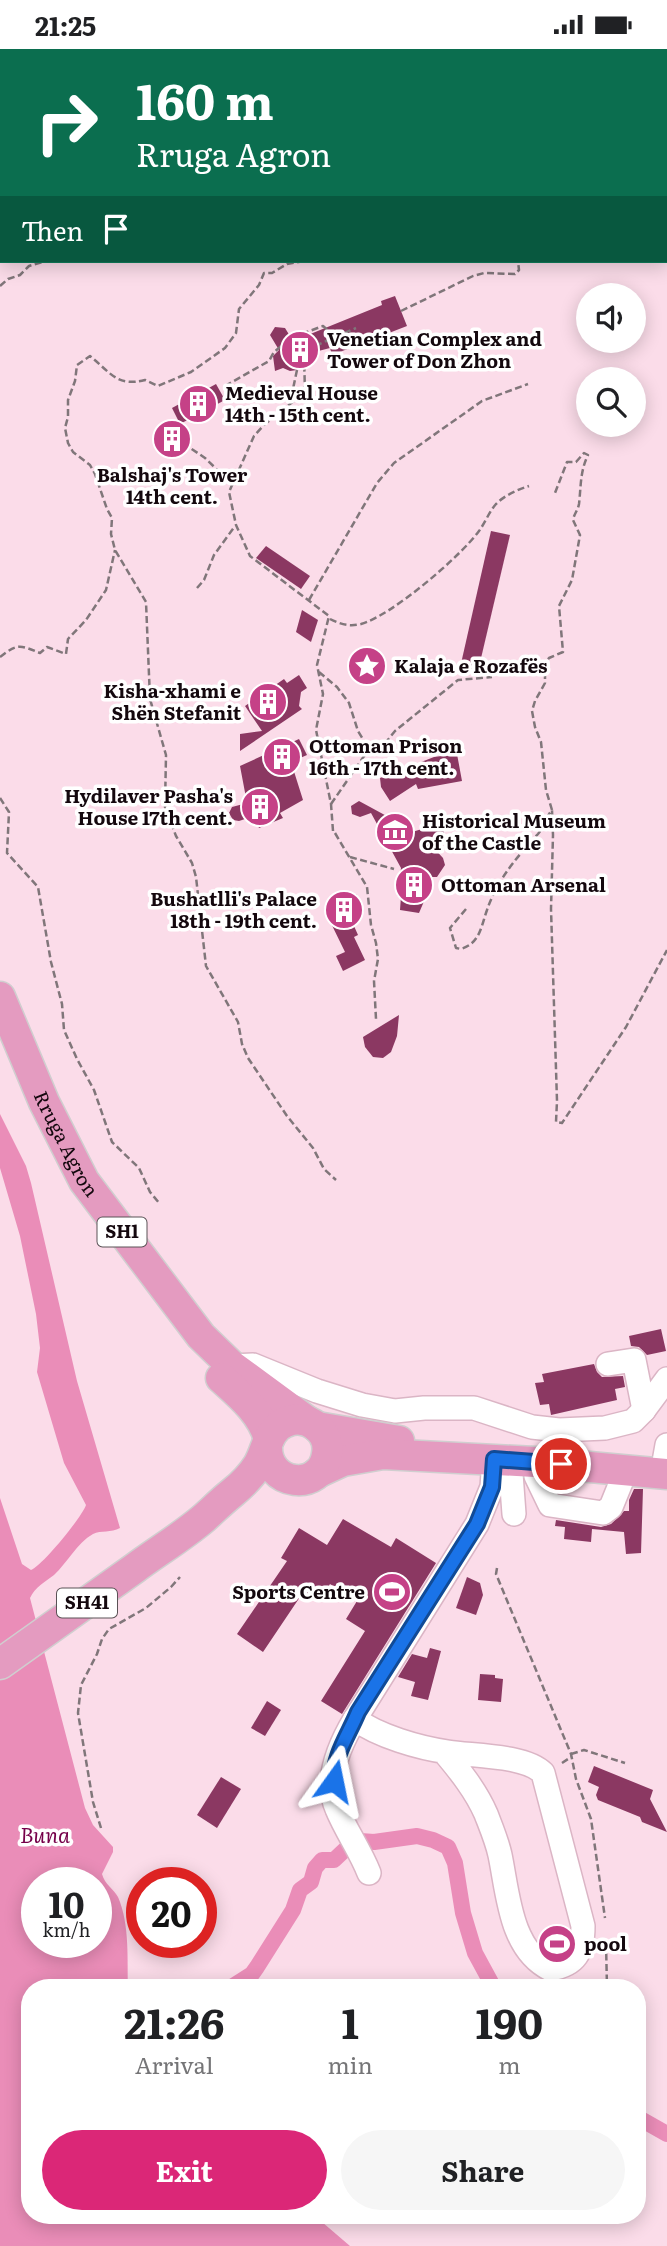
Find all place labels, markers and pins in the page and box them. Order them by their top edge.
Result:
place label: Venetian Complex and Tower of Don Zhon [327,324,542,374]
building icon: Venetian Complex and Tower of Don Zhon [279,329,321,371]
place label: Medieval House 14th - 15th cent. [225,378,378,428]
building icon: Medieval House 14th - 15th cent. [177,383,219,425]
building icon: Balshaj's Tower 14th cent. [151,418,193,460]
place label: Balshaj's Tower 14th cent. [97,460,248,510]
place icon: Kalaja e Rozafës [346,645,388,687]
place label: Kalaja e Rozafës [394,651,548,679]
place label: Kisha-xhami e Shën Stefanit [103,676,242,726]
building icon: Kisha-xhami e Shën Stefanit [247,681,289,723]
place label: Ottoman Prison 16th - 17th cent. [309,731,462,781]
building icon: Ottoman Prison 16th - 17th cent. [261,736,303,778]
place label: Hydilaver Pasha's House 17th cent. [64,781,233,831]
building icon: Hydilaver Pasha's House 17th cent. [239,786,281,828]
place label: Historical Museum of the Castle [422,806,606,856]
museum icon: Historical Museum of the Castle [374,811,416,853]
building icon: Ottoman Arsenal [393,864,435,906]
place label: Ottoman Arsenal [441,870,606,898]
place label: Bushatlli's Palace 18th - 19th cent. [150,884,317,934]
building icon: Bushatlli's Palace 18th - 19th cent. [323,889,365,931]
pin [531,1434,591,1494]
sports icon: Sports Centre [371,1571,413,1613]
place label: Sports Centre [232,1577,365,1605]
sports icon: pool [536,1923,578,1965]
place label: pool [584,1929,627,1957]

